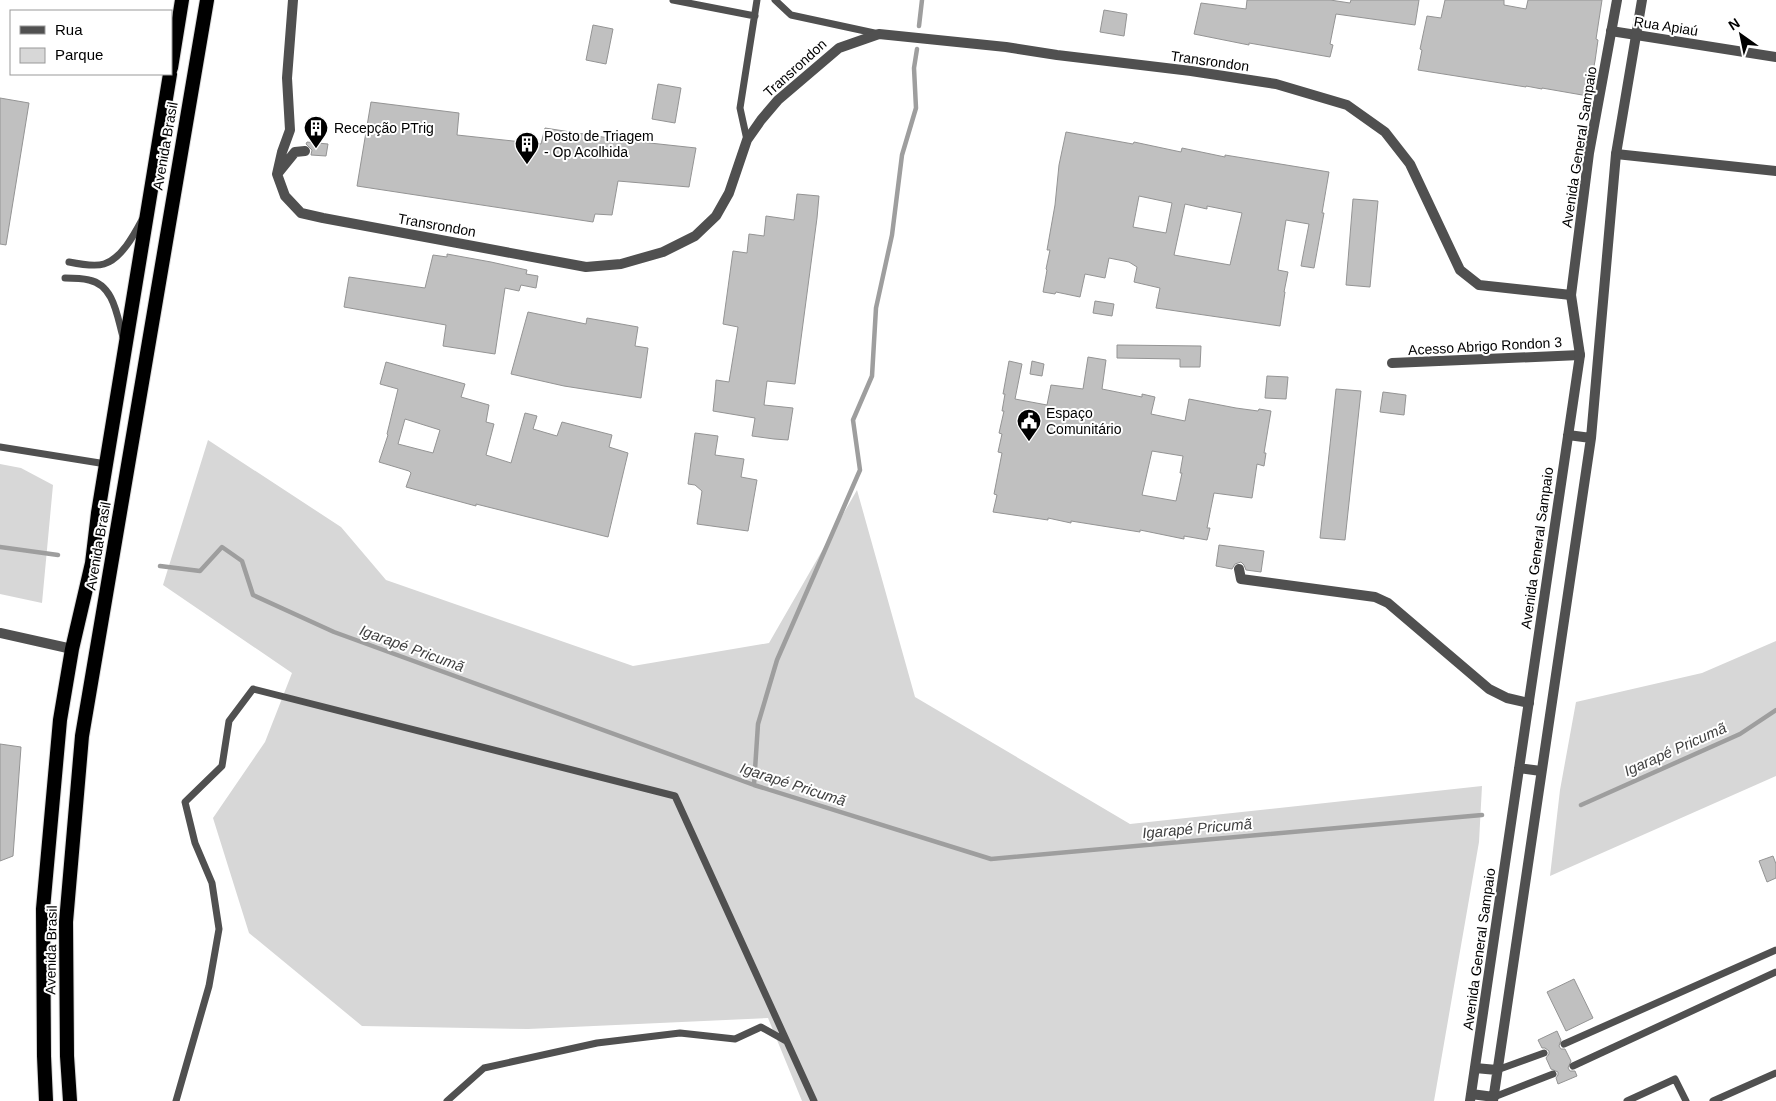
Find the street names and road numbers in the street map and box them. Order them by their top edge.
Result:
street label: Rua Apiaú [1633,13,1699,39]
street label: Transrondon [760,36,830,100]
street label: Transrondon [1170,48,1250,74]
street label: Avenida General Sampaio [1558,65,1600,229]
street label: Avenida Brasil [149,101,181,191]
street label: Transrondon [397,210,477,240]
street label: Acesso Abrigo Rondon 3 [1408,334,1563,358]
street label: Avenida General Sampaio [1518,466,1556,630]
street label: Avenida Brasil [82,501,114,591]
street label: Avenida General Sampaio [1460,867,1498,1031]
street label: Avenida Brasil [42,905,60,995]

